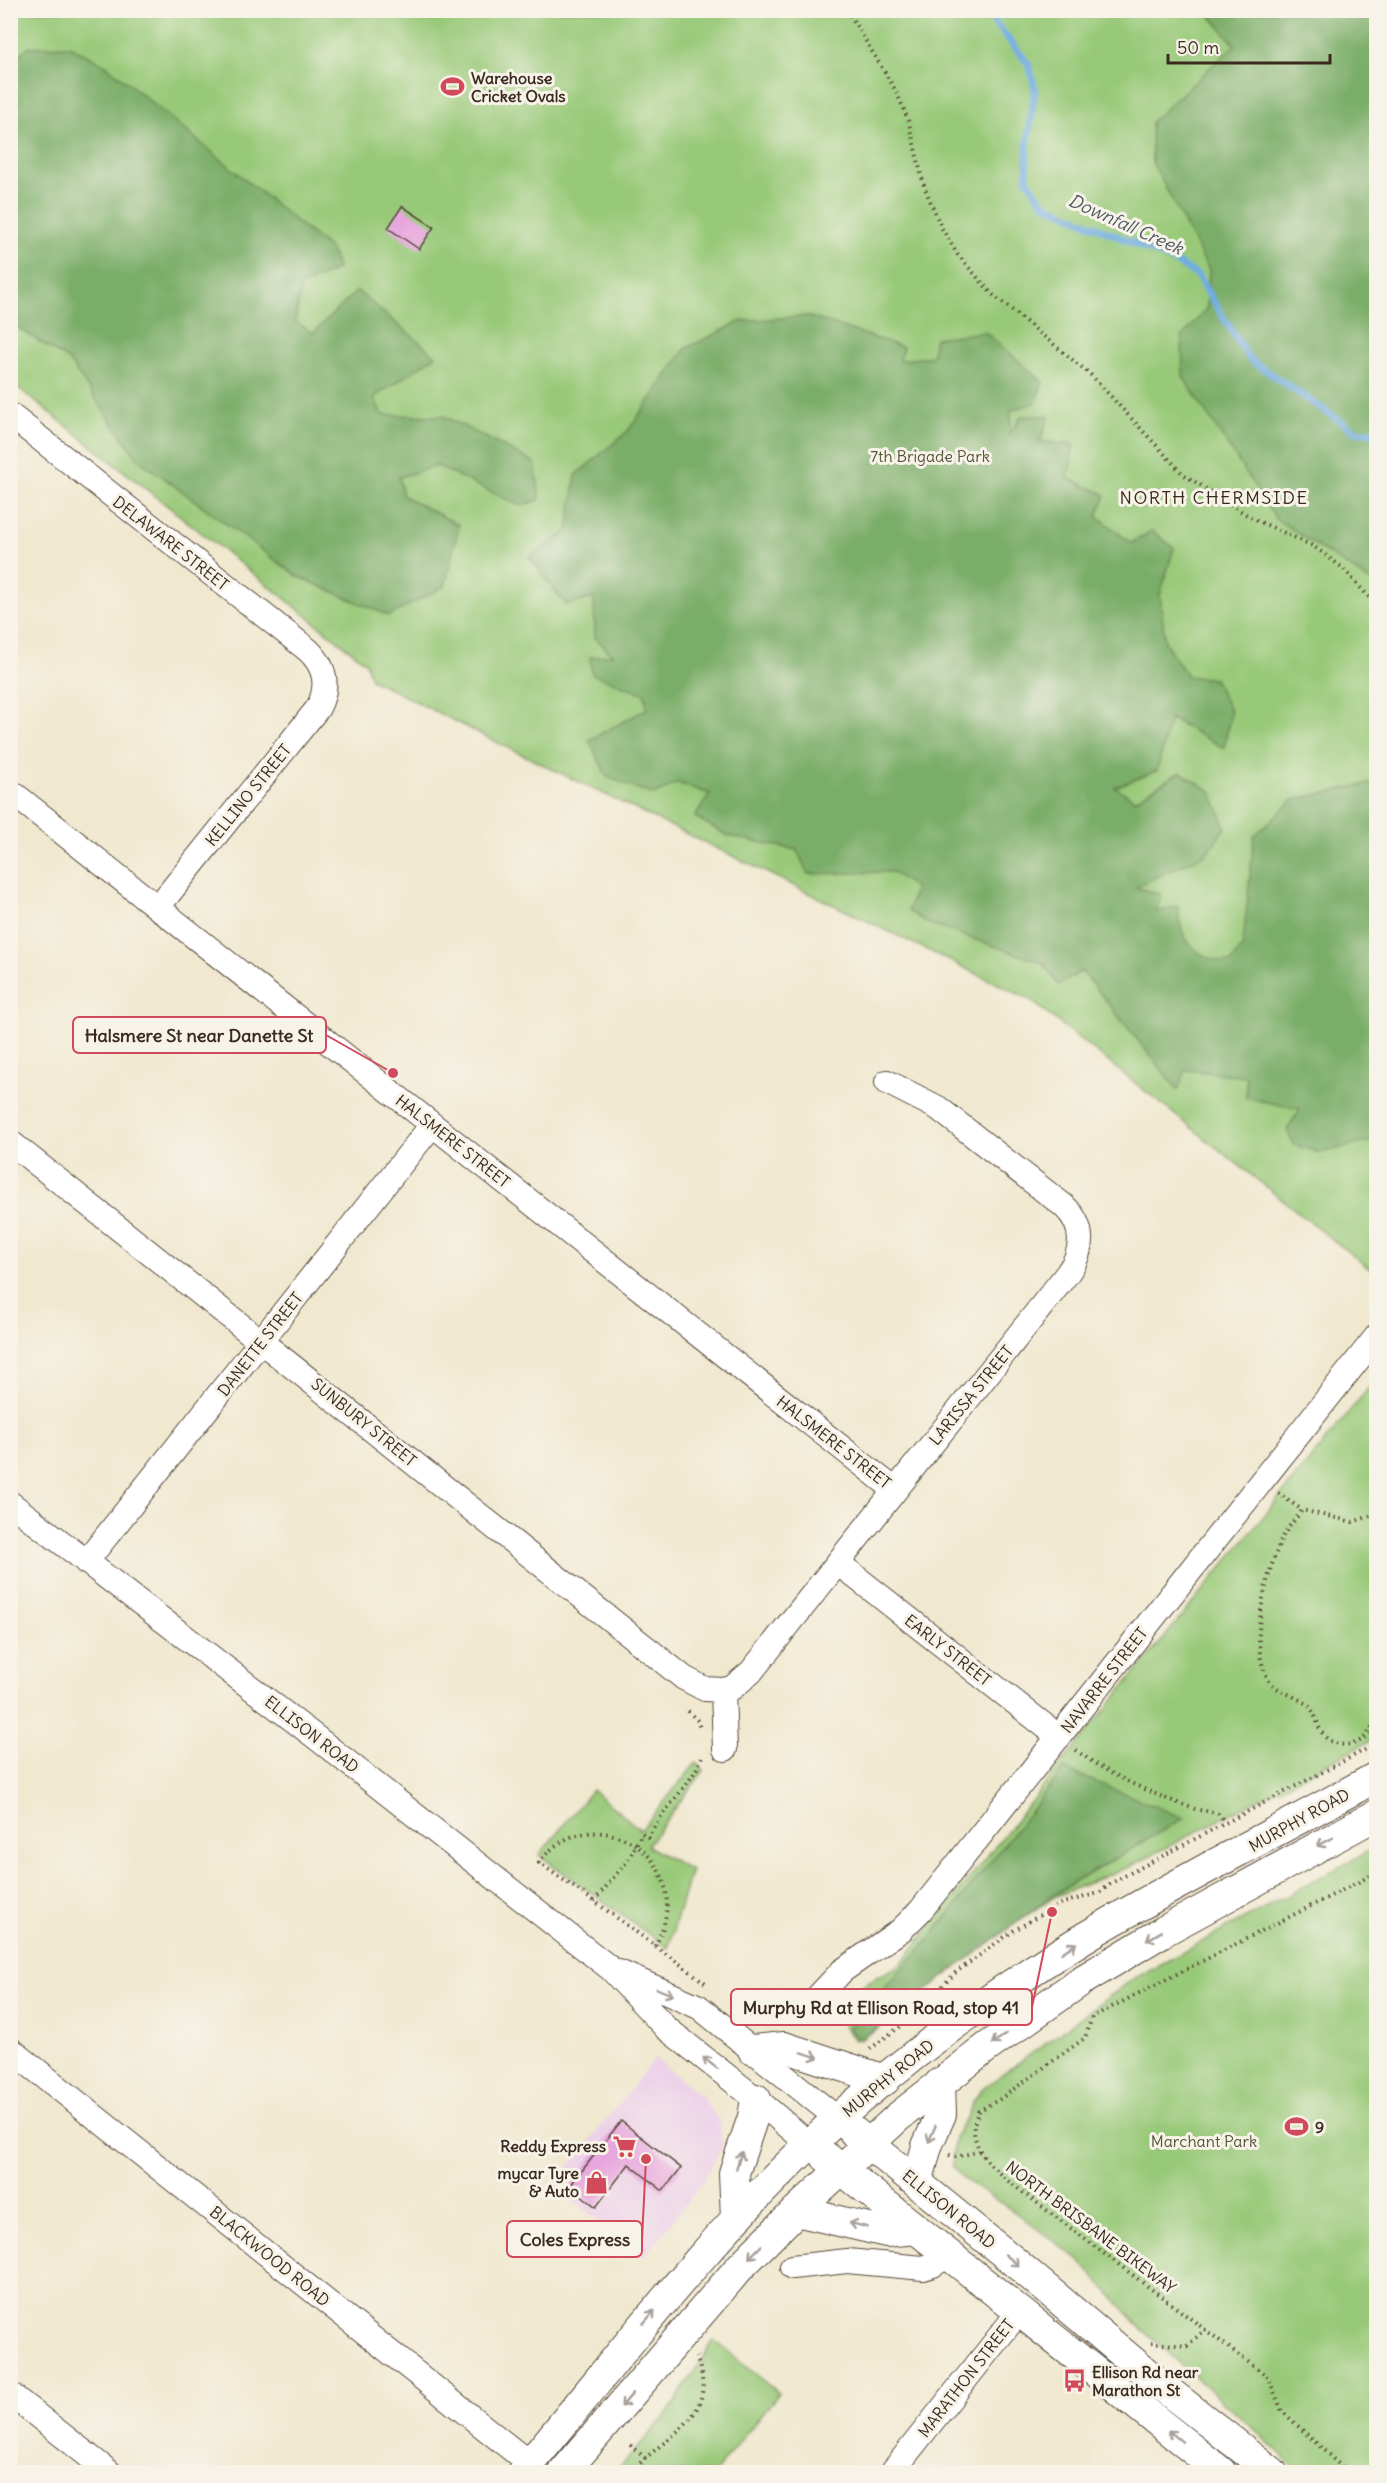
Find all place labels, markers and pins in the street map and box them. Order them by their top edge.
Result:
place label: Warehouse Cricket Ovals [471,68,566,106]
sports icon: Warehouse Cricket Ovals [440,74,466,100]
callout: Halsmere St near Danette St [73,1017,326,1053]
callout: Murphy Rd at Ellison Road, stop 41 [731,1989,1032,2025]
sports icon: 9 [1284,2114,1310,2140]
place label: 9 [1315,2117,1324,2137]
supermarket icon: Reddy Express [611,2133,637,2159]
place label: Reddy Express [500,2136,606,2157]
place label: mycar Tyre & Auto [497,2163,579,2201]
shop icon: mycar Tyre & Auto [584,2169,610,2195]
callout: Coles Express [507,2221,642,2257]
place label: Ellison Rd near Marathon St [1092,2362,1199,2400]
bus stop icon: Ellison Rd near Marathon St [1061,2368,1087,2394]

